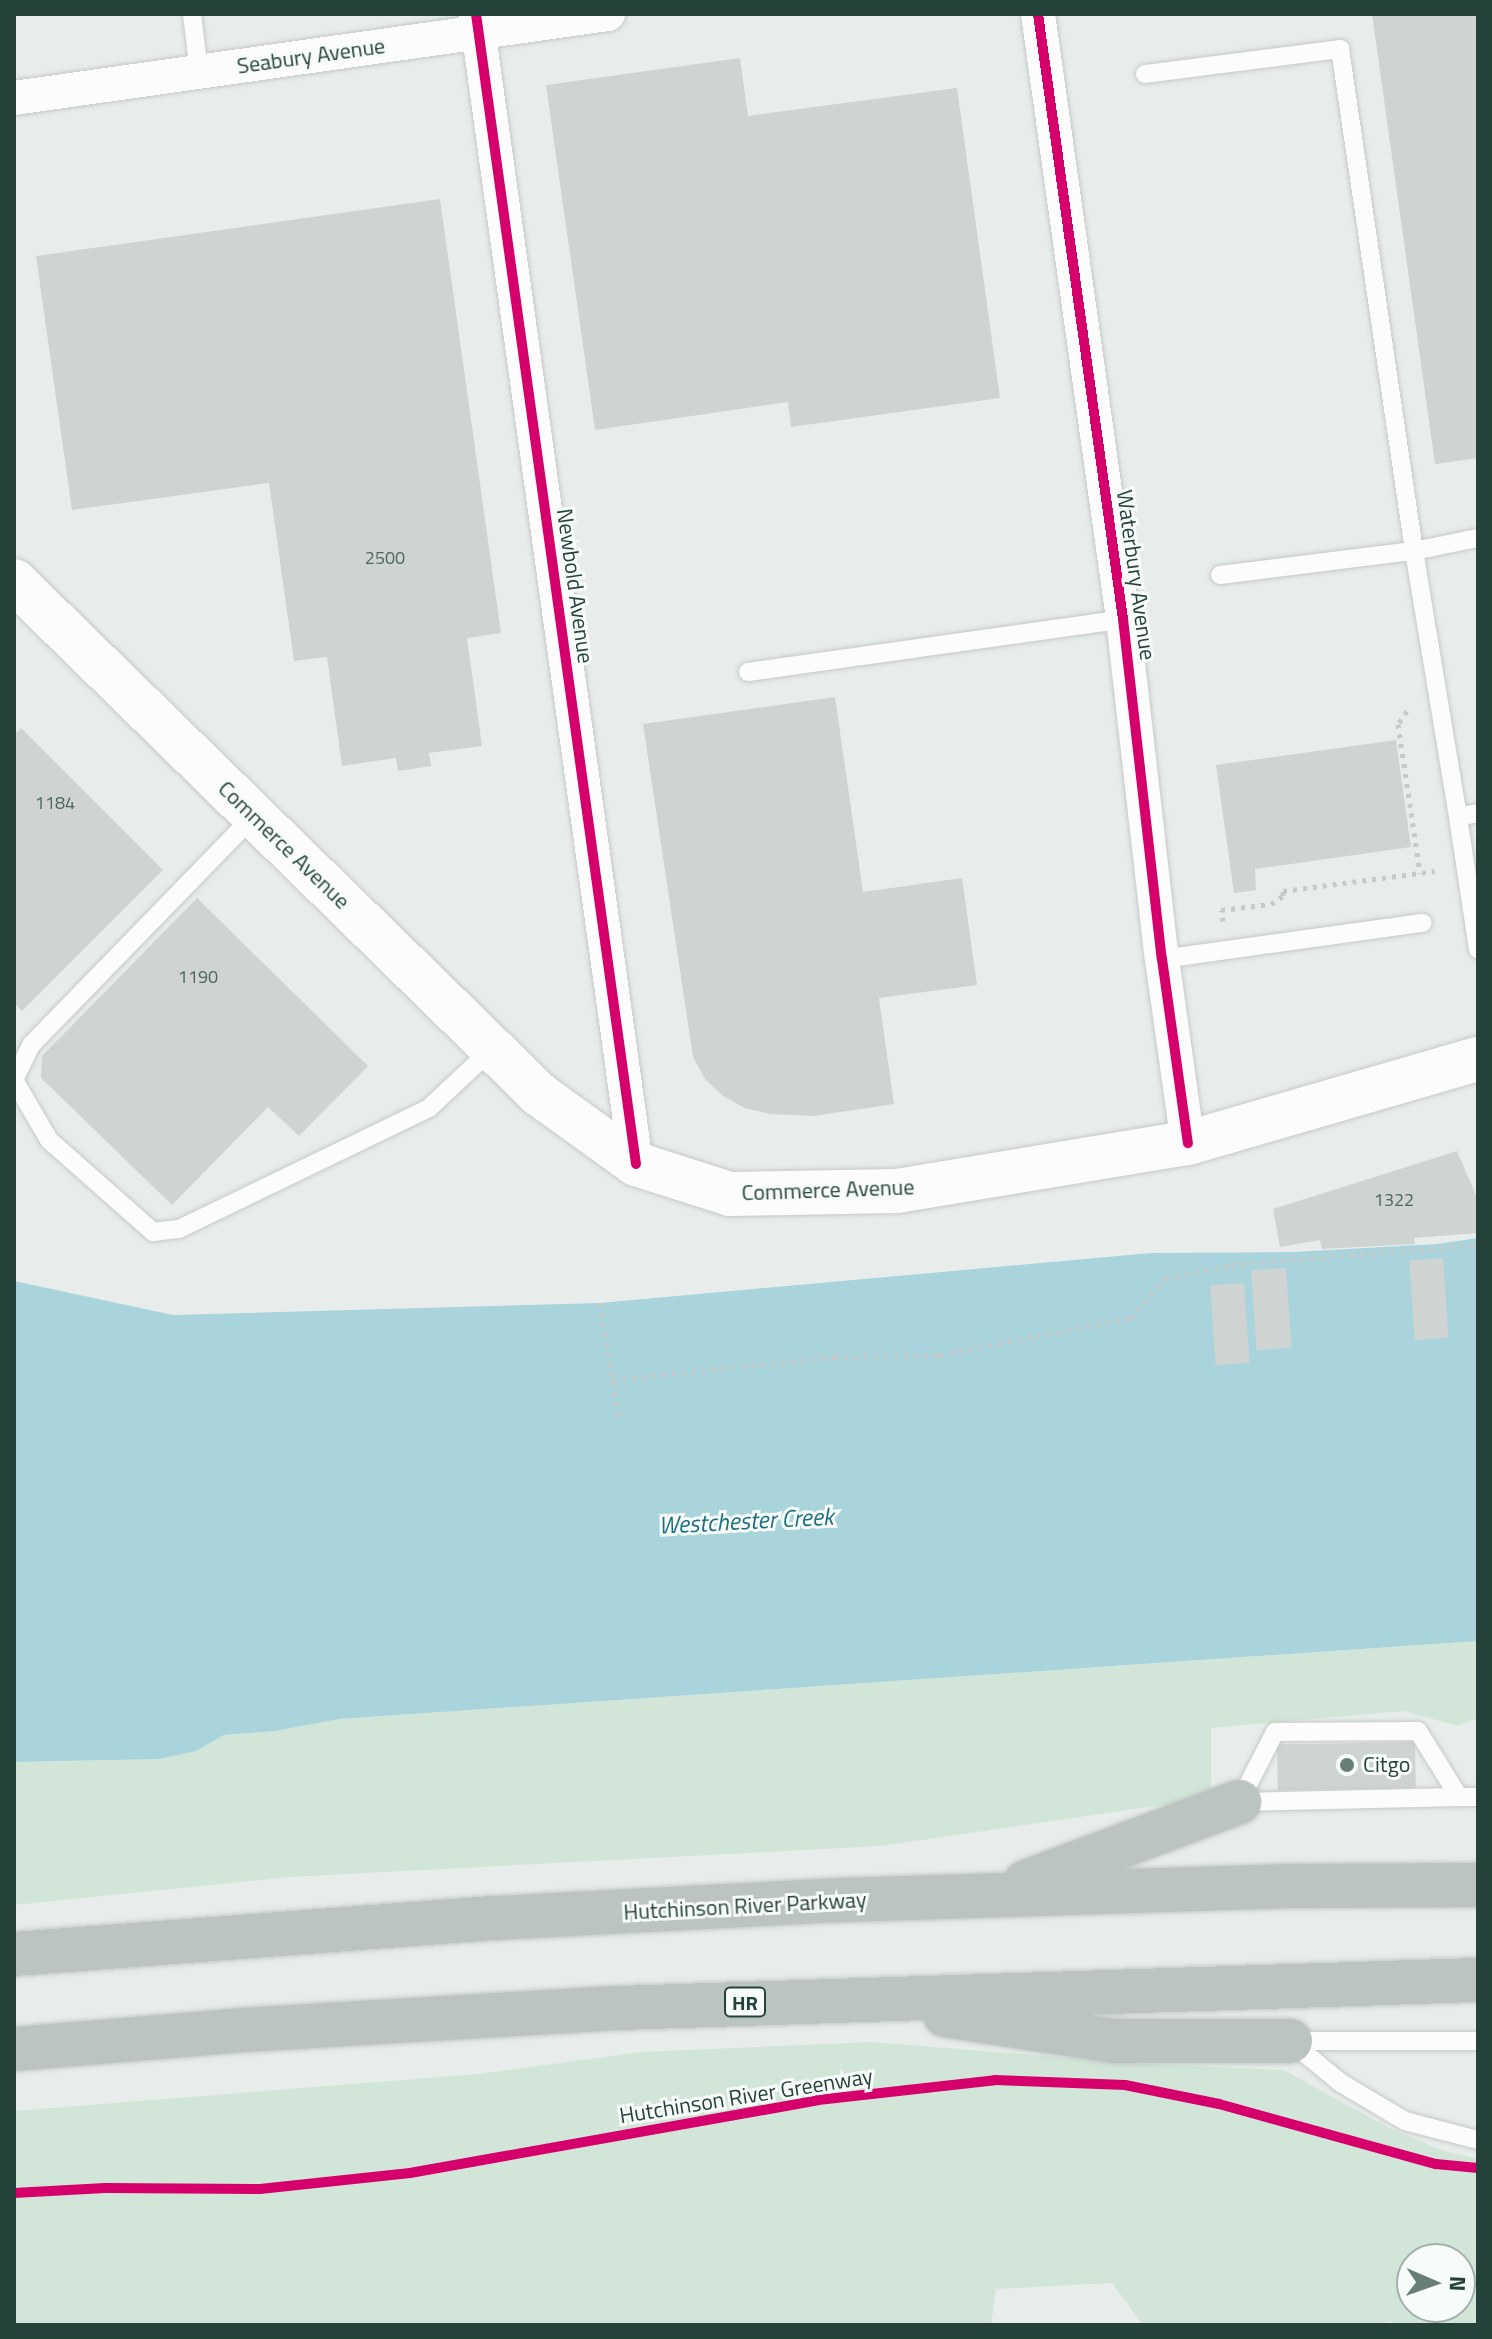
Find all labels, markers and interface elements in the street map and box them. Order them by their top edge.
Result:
street label: Seabury Avenue [235,33,387,79]
street label: Waterbury Avenue [1111,488,1161,662]
street label: Newbold Avenue [551,507,599,665]
house number: 2500 [365,547,405,569]
street label: Commerce Avenue [213,775,355,915]
house number: 1184 [35,792,75,814]
house number: 1190 [178,966,218,988]
street label: Commerce Avenue [741,1174,915,1206]
house number: 1322 [1374,1189,1414,1211]
water label: Westchester Creek [658,1502,834,1540]
place label: Citgo [1363,1752,1410,1778]
marker: Citgo [1338,1756,1356,1774]
street label: Hutchinson River Parkway [623,1886,867,1926]
road number: HR [723,1986,767,2018]
street label: Hutchinson River Greenway [617,2063,875,2129]
north arrow [1396,2243,1476,2323]
text: N [1441,2276,1475,2292]

